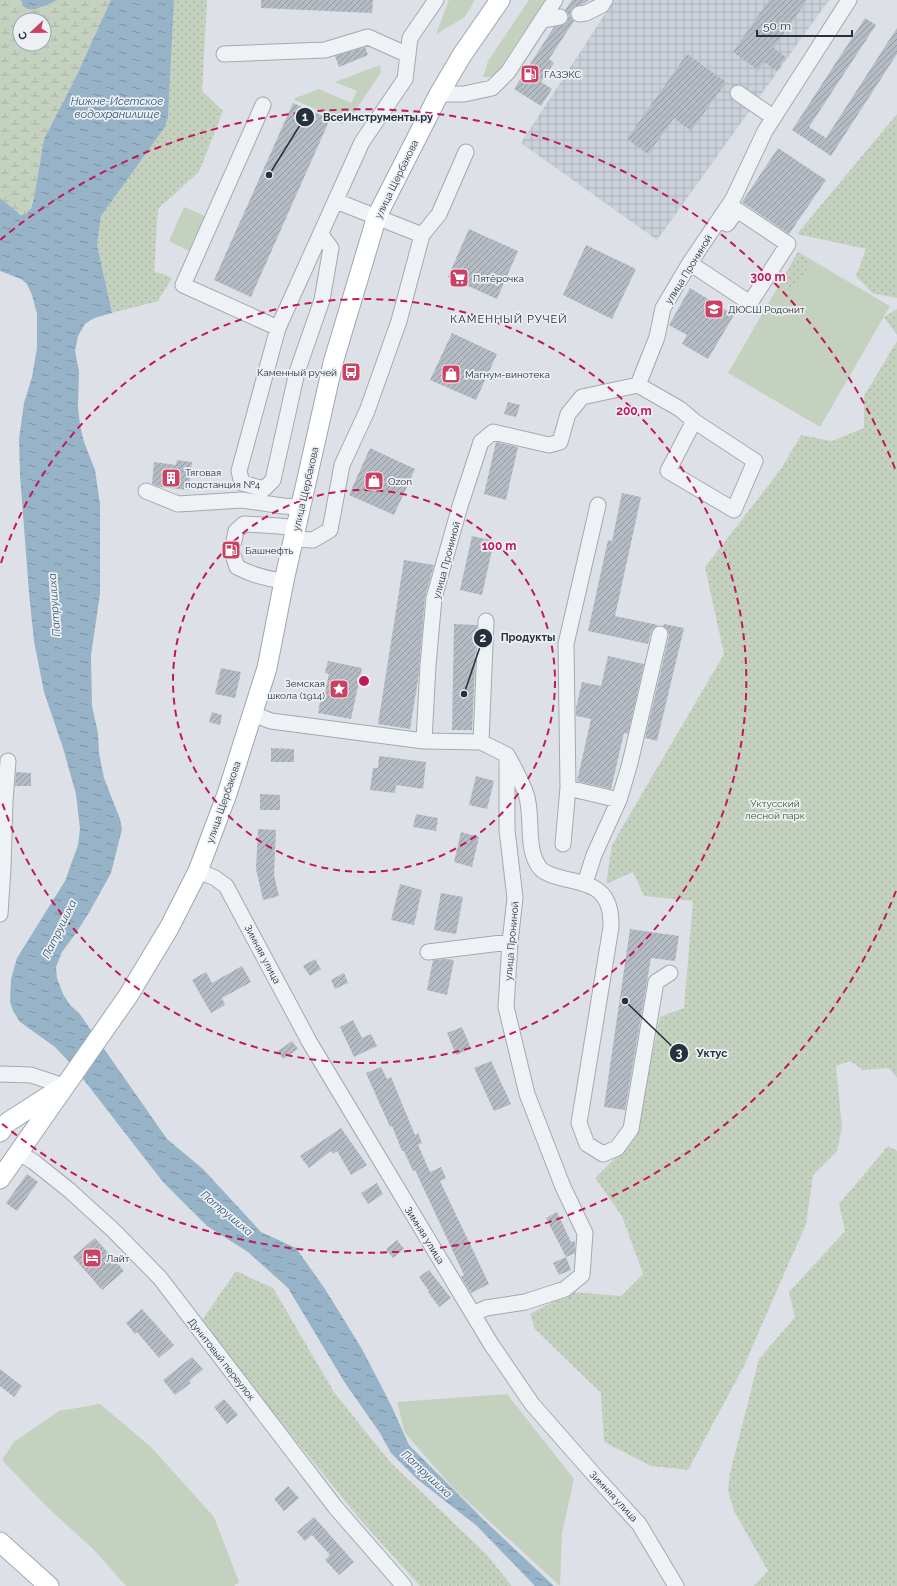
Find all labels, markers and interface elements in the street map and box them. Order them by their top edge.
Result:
north arrow [12,12,52,52]
scale bar [757,12,852,38]
text: 50 m [763,19,791,33]
text: С [16,29,31,41]
fuel station icon: ГАЗЭКС [519,63,541,85]
place label: ГАЗЭКС [544,69,581,80]
water label: Нижне-Исетское водохранилище [71,95,163,121]
callout: ВсеИнструменты.ру [295,105,441,128]
text: 1 [302,110,308,124]
text: ВсеИнструменты.ру [323,111,433,124]
street label: улица Щербакова [373,138,420,220]
street label: улица Прониной [663,233,714,306]
supermarket icon: Пятёрочка [448,267,470,289]
text: 300 m [750,270,786,284]
place label: Пятёрочка [473,273,524,284]
school or university icon: ДЮСШ Родонит [703,298,725,320]
place label: ДЮСШ Родонит [728,304,805,315]
district label: КАМЕННЫЙ РУЧЕЙ [450,313,568,326]
bus stop icon: Каменный ручей [340,361,362,383]
shop icon: Магнум-винотека [440,363,462,385]
place label: Каменный ручей [257,367,337,378]
place label: Магнум-винотека [465,369,550,380]
text: 200 m [616,404,652,418]
street label: улица Щербакова [290,446,321,532]
building icon: Тяговая подстанция №4 [160,467,182,489]
place label: Тяговая подстанция №4 [185,467,261,490]
shop icon: Ozon [363,470,385,492]
place label: Ozon [388,476,412,487]
street label: улица Прониной [431,520,462,600]
fuel station icon: Башнефть [220,539,242,561]
text: 100 m [482,539,516,553]
place label: Башнефть [245,545,293,556]
water label: Патрушиха [46,572,63,637]
callout: Продукты [473,626,563,649]
text: 2 [480,631,487,645]
text: Продукты [501,631,555,644]
centre of rings [357,674,371,688]
place label: Земская школа (1914) [267,678,325,701]
place icon: Земская школа (1914) [328,678,350,700]
street label: улица Щербакова [204,760,243,845]
park label: Уктусский лесной парк [745,798,805,821]
water label: Патрушиха [40,897,79,961]
street label: улица Прониной [503,901,520,981]
street label: Зимняя улица [242,923,283,986]
callout: Уктус [669,1041,736,1064]
text: 3 [676,1046,683,1060]
text: Уктус [696,1047,727,1060]
water label: Патрушиха [198,1188,256,1239]
street label: Зимняя улица [403,1205,447,1266]
hotel icon: Лайт [81,1247,103,1269]
place label: Лайт [106,1253,130,1264]
street label: Дунитовый переулок [186,1316,257,1403]
water label: Патрушиха [399,1448,455,1501]
street label: Зимняя улица [587,1469,640,1524]

